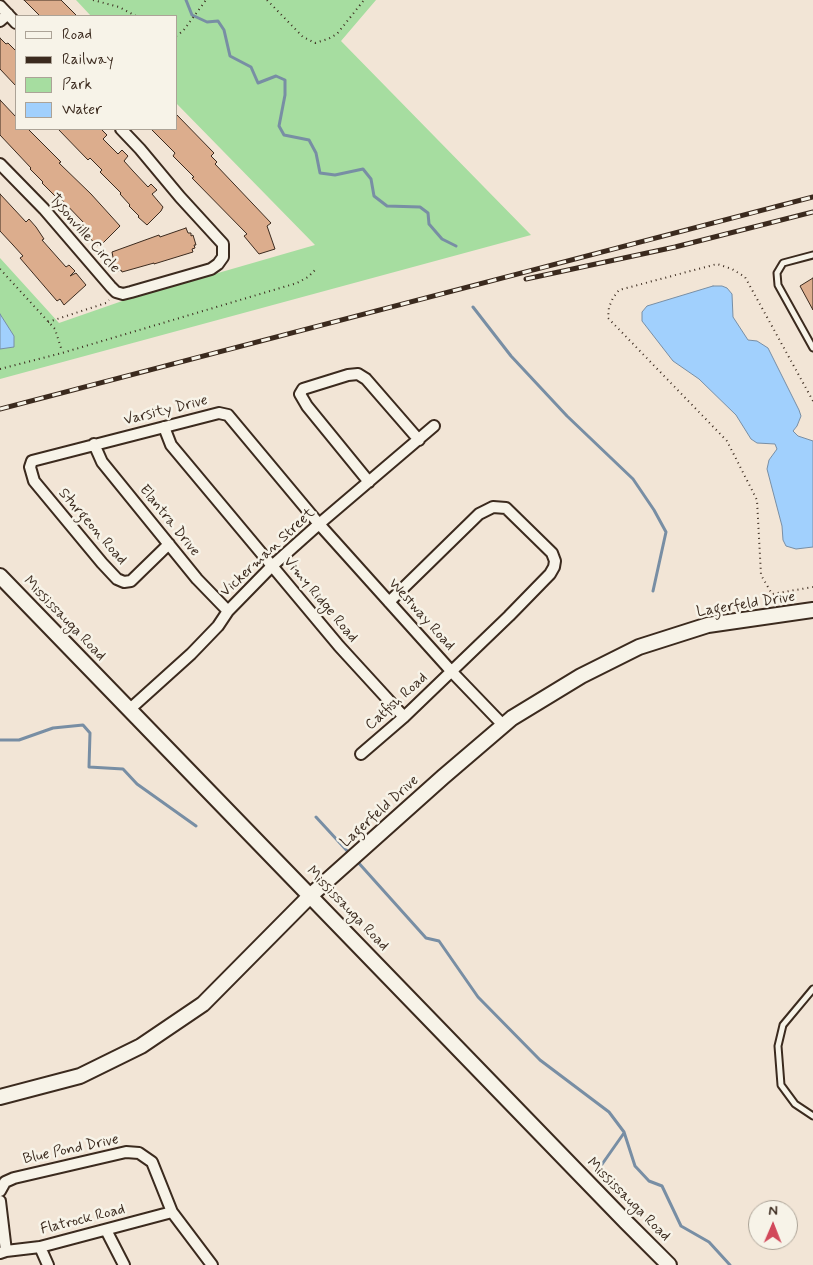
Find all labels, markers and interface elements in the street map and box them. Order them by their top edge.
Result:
legend [15,15,178,130]
text: Road [62,25,92,45]
text: Railway [62,50,114,70]
text: Park [62,75,92,95]
text: Water [62,100,102,120]
street label: Tysonville Circle [45,191,123,277]
street label: Varsity Drive [122,392,210,430]
street label: Elantra Drive [135,482,203,560]
street label: Sturgeon Road [54,485,130,569]
street label: Vickerman Street [217,505,319,601]
street label: Vimy Ridge Road [279,553,361,647]
street label: Mississauga Road [19,573,109,665]
street label: Westway Road [384,575,458,655]
street label: Lagerfeld Drive [695,588,797,622]
street label: Catfish Road [362,669,432,735]
street label: Lagerfeld Drive [337,772,423,852]
street label: Mississauga Road [302,863,392,955]
street label: Blue Pond Drive [21,1131,121,1169]
street label: Mississauga Road [582,1154,674,1246]
north arrow [748,1200,798,1250]
street label: Flatrock Road [39,1201,127,1239]
text: N [768,1202,778,1220]

